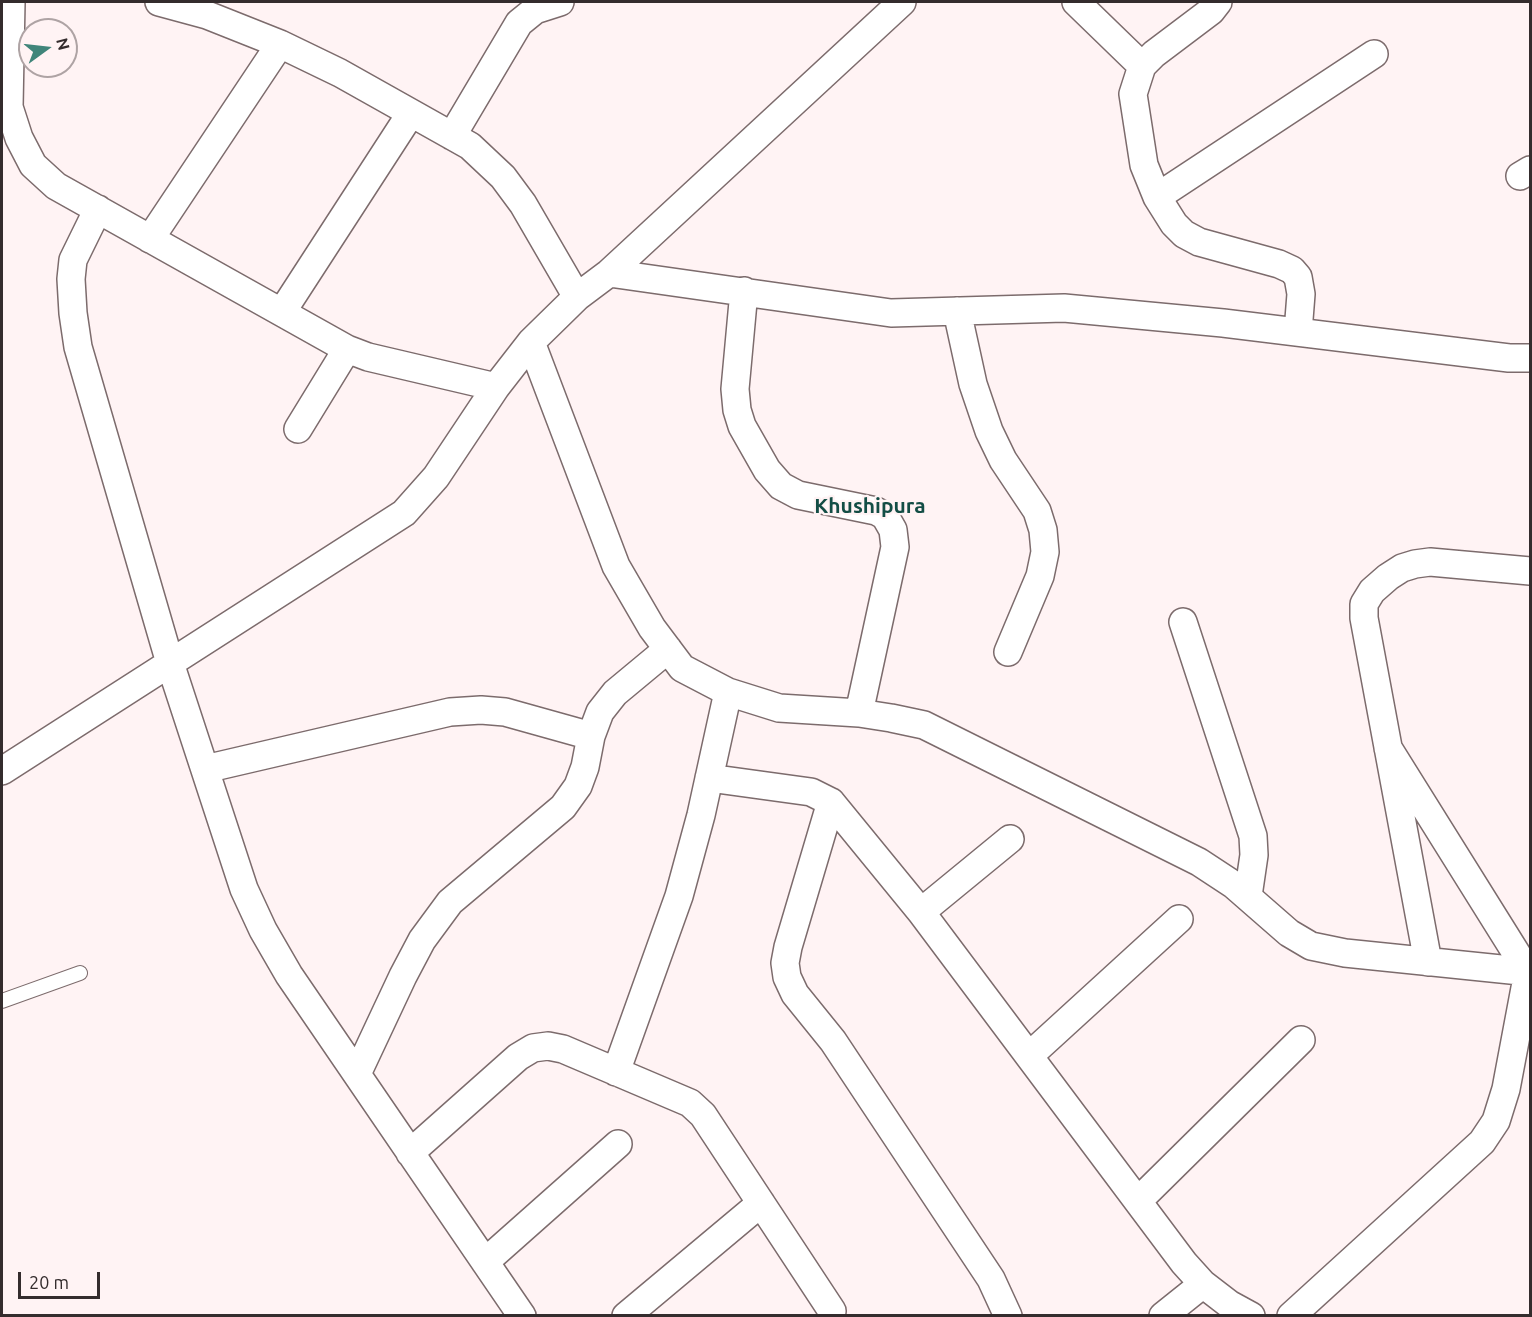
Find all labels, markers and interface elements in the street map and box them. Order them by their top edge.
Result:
north arrow [18,18,78,78]
text: N [53,36,74,52]
district label: Khushipura [814,493,926,519]
scale bar [21,1260,104,1298]
text: 20 m [29,1272,69,1292]

